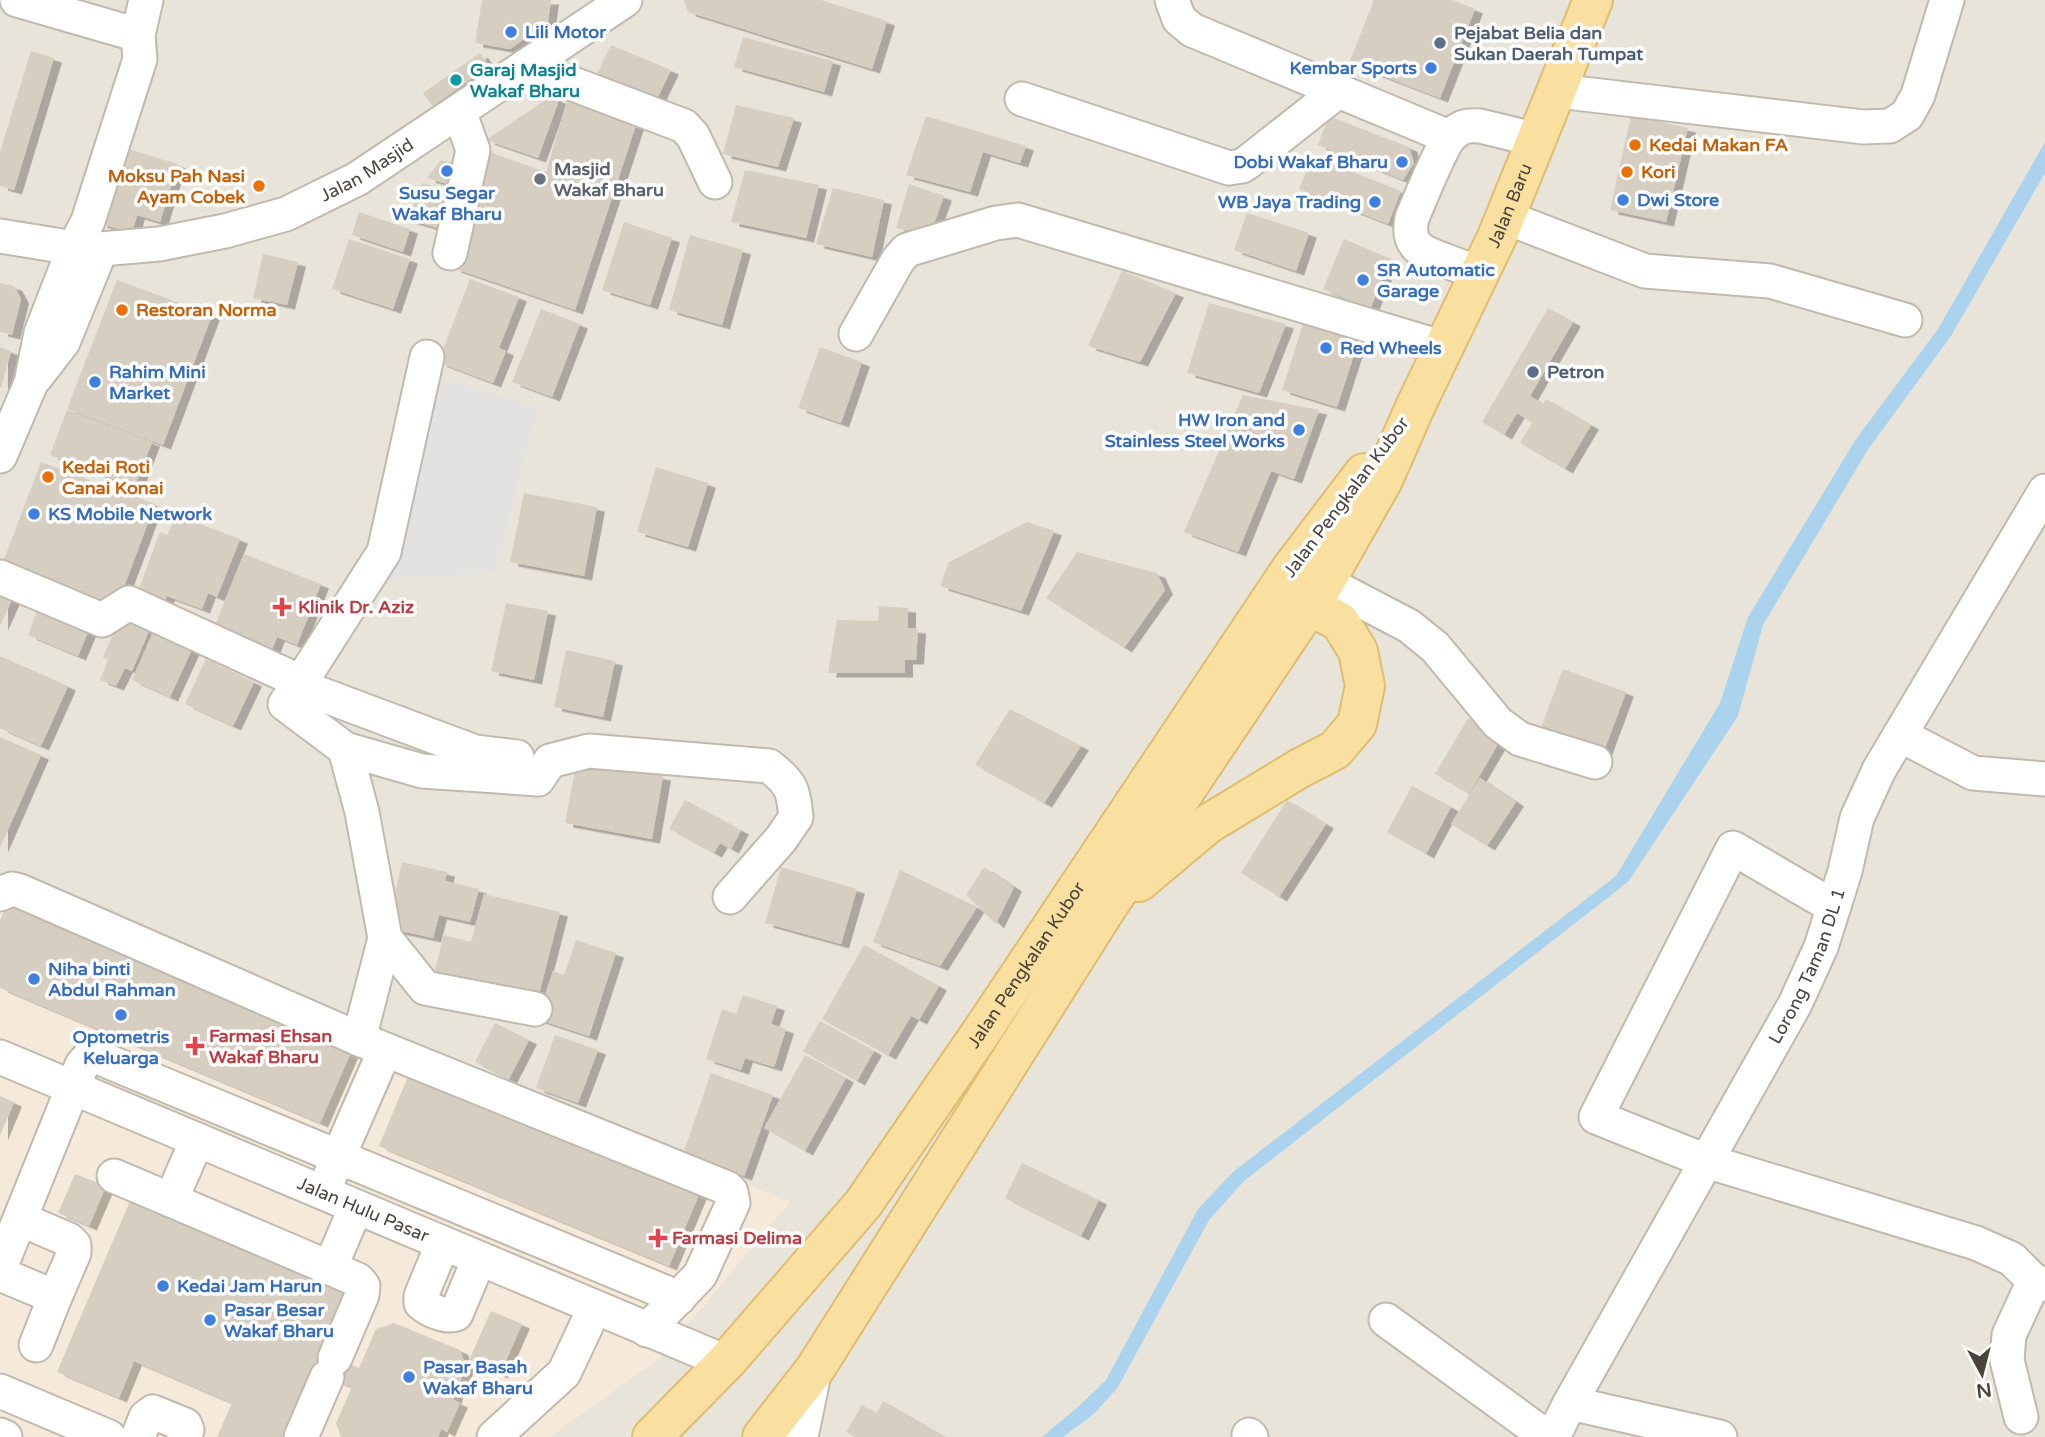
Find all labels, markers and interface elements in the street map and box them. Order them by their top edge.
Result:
place label: Lili Motor [525,21,607,43]
place label: Pejabat Belia dan Sukan Daerah Tumpat [1454,22,1643,65]
marker: Lili Motor [503,24,519,40]
marker: Pejabat Belia dan Sukan Daerah Tumpat [1432,35,1448,51]
place label: Kembar Sports [1290,57,1417,79]
place label: Garaj Masjid Wakaf Bharu [470,59,580,102]
marker: Kembar Sports [1423,60,1439,76]
marker: Garaj Masjid Wakaf Bharu [448,72,464,88]
street label: Jalan Masjid [317,133,418,206]
place label: Kedai Makan FA [1649,134,1788,156]
marker: Kedai Makan FA [1627,137,1643,153]
place label: Dobi Wakaf Bharu [1233,151,1388,173]
marker: Dobi Wakaf Bharu [1394,154,1410,170]
place label: Masjid Wakaf Bharu [554,158,664,201]
street label: Jalan Baru [1483,160,1537,251]
place label: Kori [1641,161,1675,183]
marker: Susu Segar Wakaf Bharu [439,163,455,179]
marker: Kori [1619,164,1635,180]
place label: Moksu Pah Nasi Ayam Cobek [108,165,245,208]
marker: Masjid Wakaf Bharu [532,171,548,187]
marker: Moksu Pah Nasi Ayam Cobek [251,178,267,194]
place label: Susu Segar Wakaf Bharu [392,182,502,225]
place label: Dwi Store [1637,189,1719,211]
place label: WB Jaya Trading [1218,191,1361,213]
marker: Dwi Store [1615,192,1631,208]
marker: WB Jaya Trading [1367,194,1383,210]
place label: SR Automatic Garage [1377,259,1495,302]
marker: SR Automatic Garage [1355,272,1371,288]
place label: Restoran Norma [136,299,277,321]
marker: Restoran Norma [114,302,130,318]
place label: Red Wheels [1340,337,1442,359]
marker: Red Wheels [1318,340,1334,356]
place label: Rahim Mini Market [109,361,206,404]
place label: Petron [1547,361,1604,383]
marker: Petron [1525,364,1541,380]
marker: Rahim Mini Market [87,374,103,390]
place label: HW Iron and Stainless Steel Works [1105,409,1285,452]
street label: Jalan Pengkalan Kubor [1278,412,1414,582]
marker: HW Iron and Stainless Steel Works [1291,422,1307,438]
place label: Kedai Roti Canai Konai [62,456,163,499]
marker: Kedai Roti Canai Konai [40,469,56,485]
place label: KS Mobile Network [48,503,212,525]
marker: KS Mobile Network [26,506,42,522]
place label: Klinik Dr. Aziz [298,596,414,618]
marker: Klinik Dr. Aziz [272,597,292,617]
street label: Jalan Pengkalan Kubor [963,877,1090,1052]
street label: Lorong Taman DL 1 [1764,885,1850,1048]
place label: Niha binti Abdul Rahman [48,958,176,1001]
marker: Niha binti Abdul Rahman [26,971,42,987]
marker: Optometris Keluarga [113,1007,129,1023]
place label: Farmasi Ehsan Wakaf Bharu [209,1025,332,1068]
place label: Optometris Keluarga [72,1026,170,1069]
marker: Farmasi Ehsan Wakaf Bharu [187,1038,203,1054]
street label: Jalan Hulu Pasar [294,1172,432,1247]
place label: Farmasi Delima [672,1227,802,1249]
marker: Farmasi Delima [650,1230,666,1246]
place label: Kedai Jam Harun [177,1275,322,1297]
marker: Kedai Jam Harun [155,1278,171,1294]
place label: Pasar Besar Wakaf Bharu [224,1299,334,1342]
marker: Pasar Besar Wakaf Bharu [202,1312,218,1328]
north arrow [1947,1339,2017,1409]
place label: Pasar Basah Wakaf Bharu [423,1356,533,1399]
marker: Pasar Basah Wakaf Bharu [401,1369,417,1385]
text: N [1975,1378,1993,1402]

